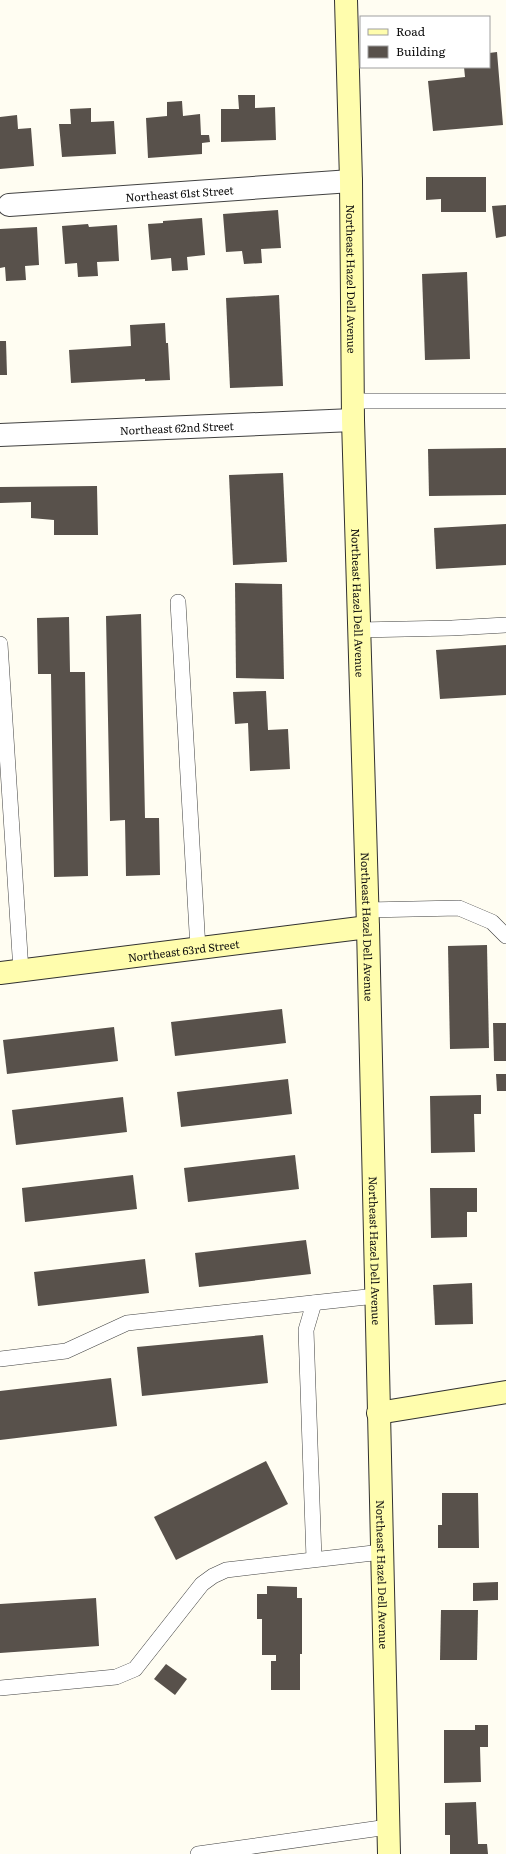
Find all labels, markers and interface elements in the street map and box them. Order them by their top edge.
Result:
legend [360,16,490,68]
text: Road [396,22,426,40]
text: Building [396,42,446,60]
street label: Northeast 61st Street [125,181,235,205]
street label: Northeast Hazel Dell Avenue [343,204,360,354]
street label: Northeast 62nd Street [120,417,235,438]
street label: Northeast Hazel Dell Avenue [348,528,369,678]
street label: Northeast Hazel Dell Avenue [358,852,378,1002]
street label: Northeast 63rd Street [127,935,241,965]
street label: Northeast Hazel Dell Avenue [366,1176,385,1326]
street label: Northeast Hazel Dell Avenue [373,1500,392,1650]

